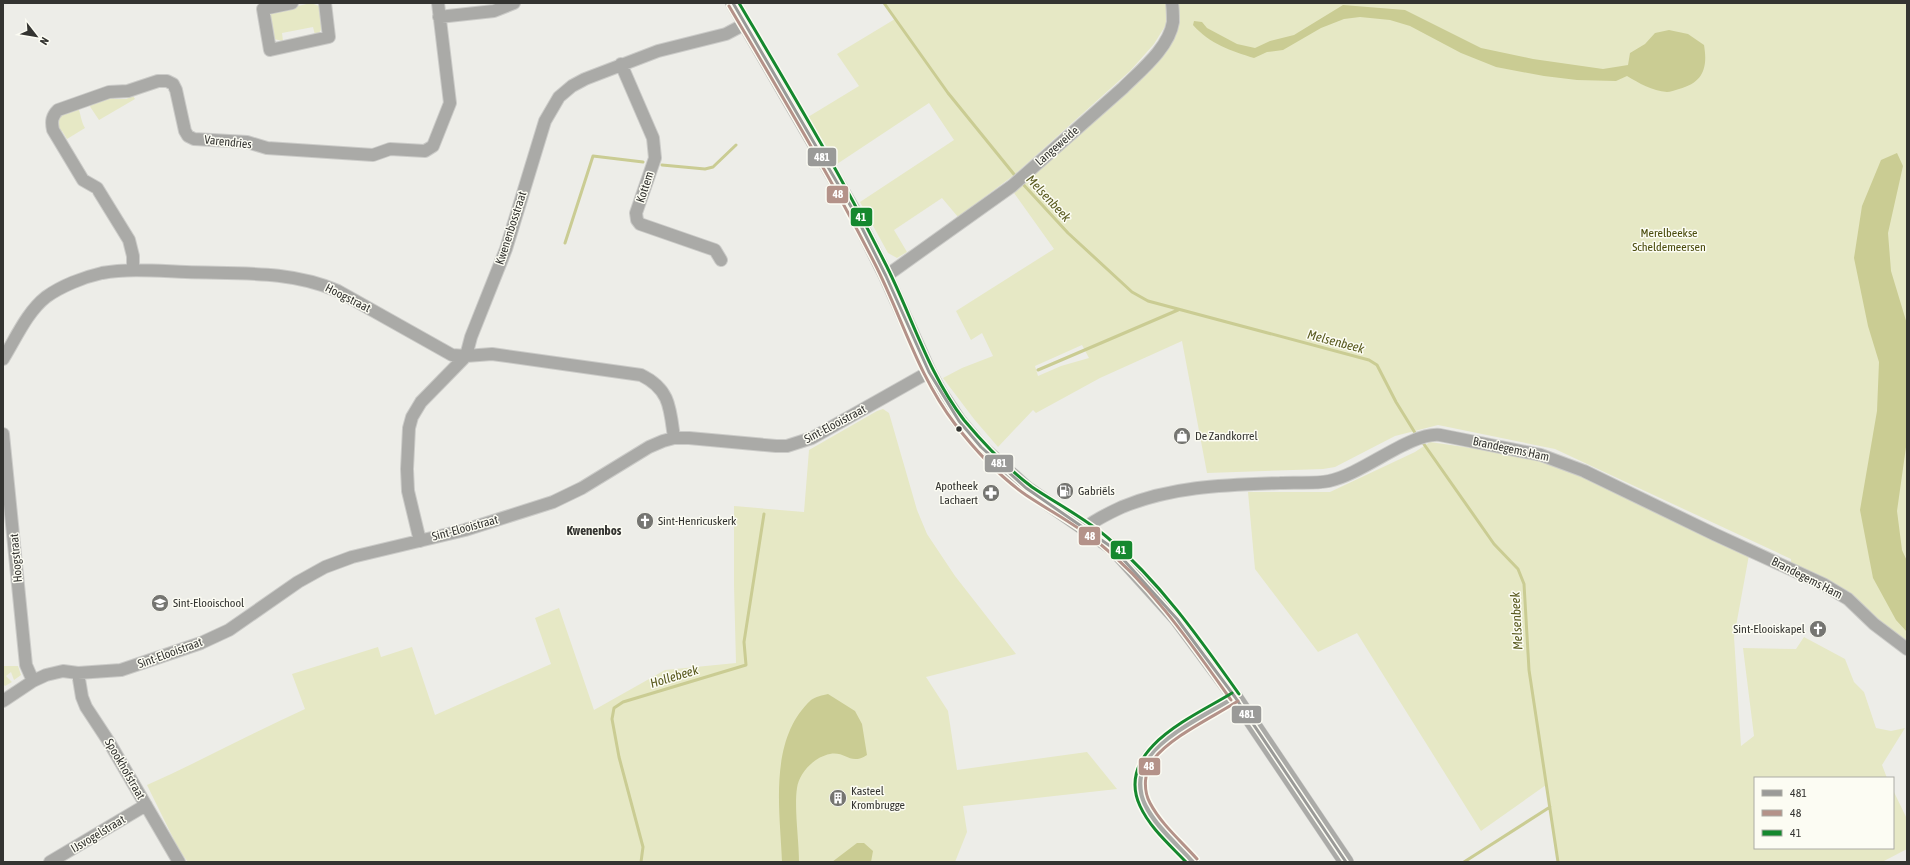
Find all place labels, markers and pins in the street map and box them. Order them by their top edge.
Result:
unlabelled marker [954,424,964,434]
shop icon: De Zandkorrel [1172,426,1192,446]
place label: De Zandkorrel [1195,429,1259,443]
place label: Apotheek Lachaert [935,479,979,507]
fuel station icon: Gabriëls [1055,481,1075,501]
pharmacy icon: Apotheek Lachaert [981,483,1001,503]
place label: Gabriëls [1078,484,1115,498]
church icon: Sint-Henricuskerk [635,511,655,531]
place label: Sint-Henricuskerk [658,514,737,528]
school or university icon: Sint-Elooischool [150,593,170,613]
place label: Sint-Elooischool [173,596,245,610]
church icon: Sint-Elooiskapel [1808,619,1828,639]
place label: Sint-Elooiskapel [1733,622,1806,636]
place label: Kasteel Krombrugge [851,784,905,812]
building icon: Kasteel Krombrugge [828,788,848,808]

